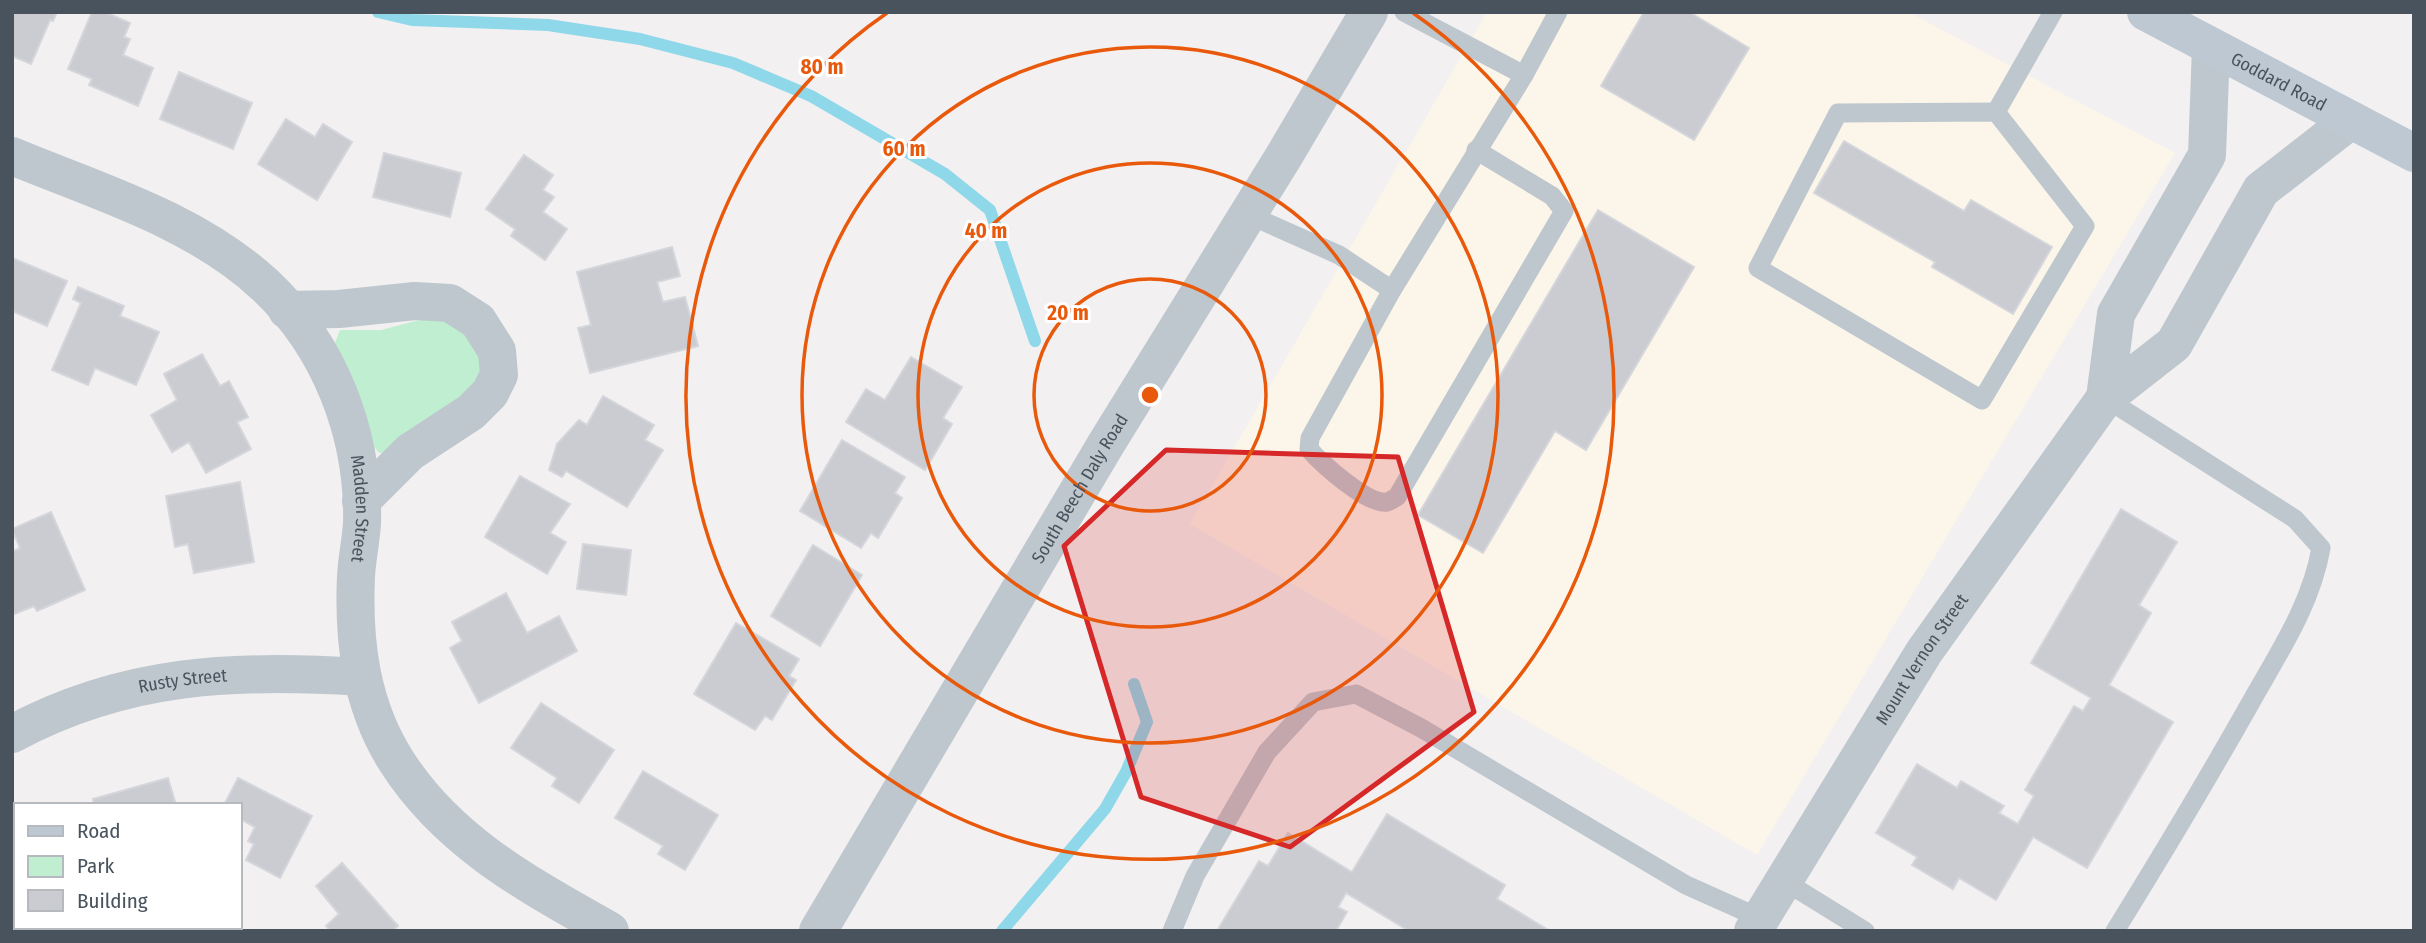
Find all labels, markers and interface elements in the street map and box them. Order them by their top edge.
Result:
street label: Goddard Road [2227,48,2330,116]
text: 80 m [801,54,843,80]
text: 60 m [883,136,925,162]
text: 40 m [965,218,1007,244]
text: 20 m [1046,300,1089,326]
centre of rings [1138,383,1162,407]
street label: South Beech Daly Road [1027,410,1133,567]
street label: Madden Street [346,453,373,564]
street label: Mount Vernon Street [1871,589,1973,729]
street label: Rusty Street [136,664,228,698]
legend [14,803,242,929]
text: Road [77,818,121,844]
text: Park [77,853,115,879]
text: Building [77,888,148,914]

